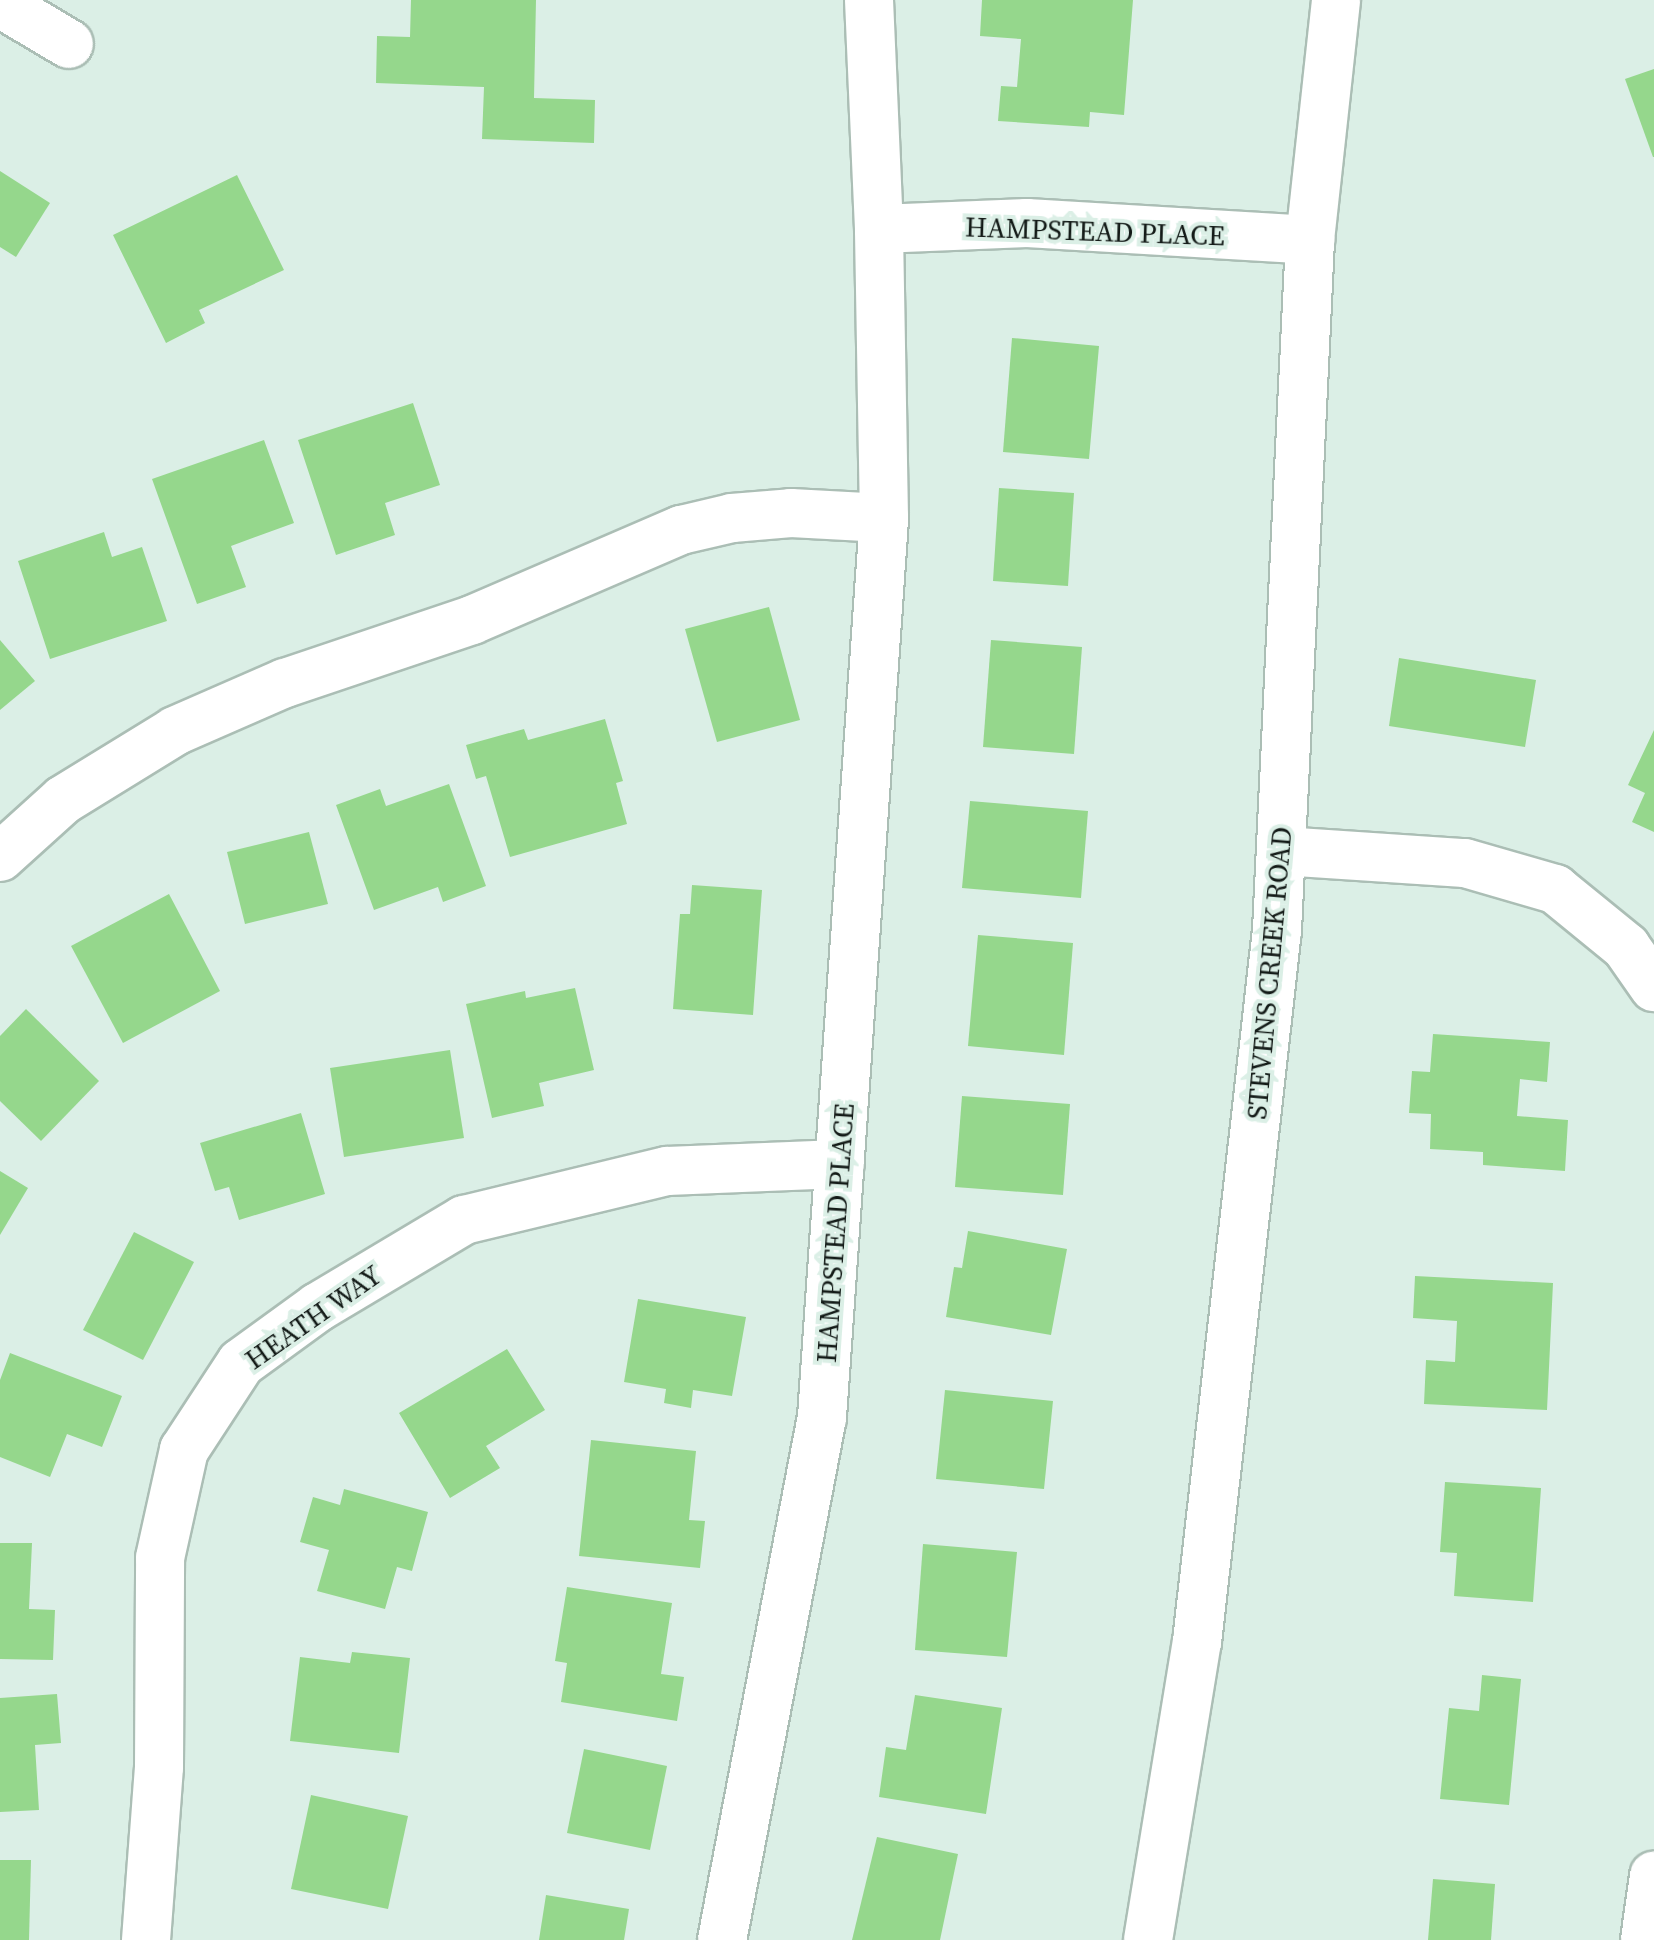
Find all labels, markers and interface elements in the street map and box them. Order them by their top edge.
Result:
street label: HAMPSTEAD PLACE [965,210,1225,252]
street label: STEVENS CREEK ROAD [1239,825,1299,1121]
street label: HAMPSTEAD PLACE [809,1102,861,1364]
street label: HEATH WAY [238,1258,388,1376]

